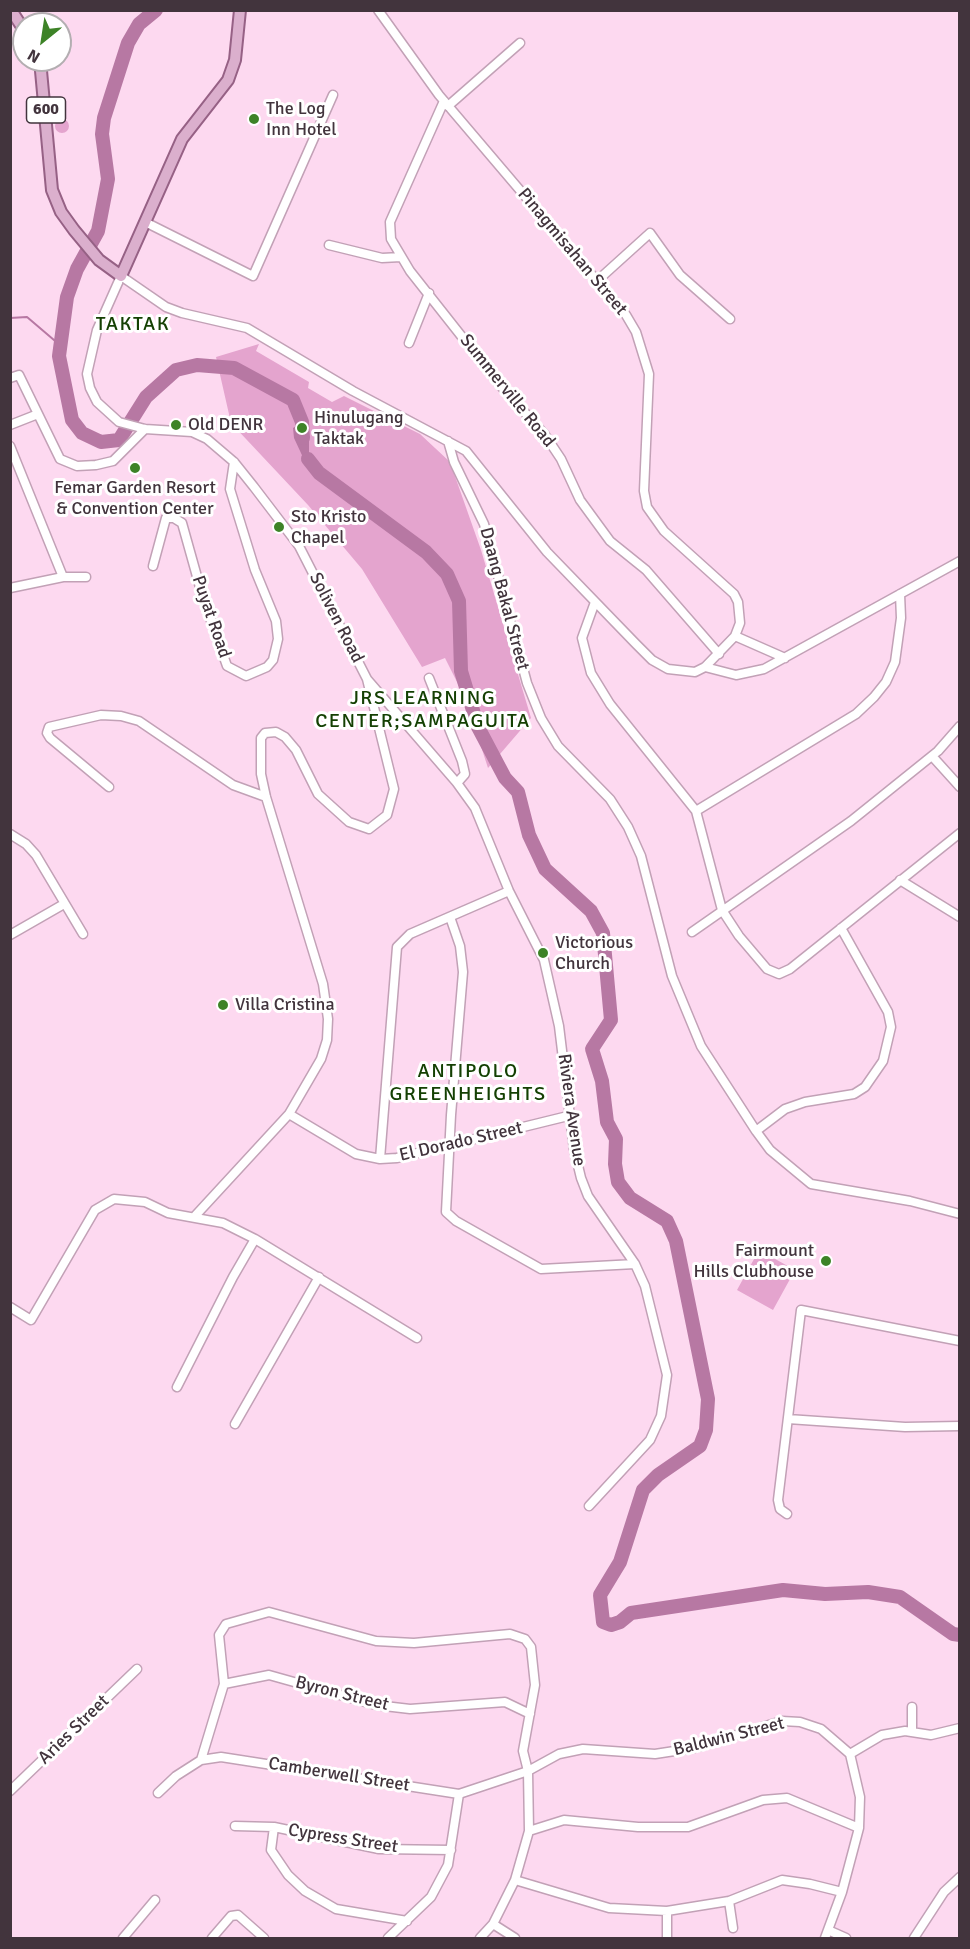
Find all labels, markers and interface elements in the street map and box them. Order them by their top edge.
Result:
north arrow [12,12,72,72]
text: N [24,44,44,67]
road number: 600 [26,97,66,123]
place label: The Log Inn Hotel [266,98,337,140]
marker: The Log Inn Hotel [247,112,261,126]
street label: Pinagmisahan Street [513,184,631,320]
district label: TAKTAK [96,313,170,337]
street label: Summerville Road [455,330,559,452]
place label: Hinulugang Taktak [314,407,404,450]
place label: Old DENR [188,414,263,436]
marker: Old DENR [169,418,183,432]
marker: Hinulugang Taktak [295,421,309,435]
marker: Femar Garden Resort & Convention Center [128,461,142,475]
place label: Femar Garden Resort & Convention Center [54,477,216,520]
place label: Sto Kristo Chapel [291,506,366,548]
marker: Sto Kristo Chapel [272,520,286,534]
street label: Daang Bakal Street [475,525,533,673]
street label: Soliven Road [304,569,368,667]
street label: Puyat Road [187,573,235,661]
district label: JRS LEARNING CENTER;SAMPAGUITA [315,687,531,734]
place label: Victorious Church [555,932,633,974]
marker: Victorious Church [536,946,550,960]
place label: Villa Cristina [235,994,335,1016]
marker: Villa Cristina [216,998,230,1012]
street label: Riviera Avenue [552,1052,590,1168]
district label: ANTIPOLO GREENHEIGHTS [389,1060,547,1107]
street label: El Dorado Street [397,1117,525,1167]
place label: Fairmount Hills Clubhouse [694,1240,814,1282]
marker: Fairmount Hills Clubhouse [819,1254,833,1268]
street label: Byron Street [293,1672,391,1716]
street label: Aries Street [34,1691,114,1769]
street label: Baldwin Street [671,1713,787,1761]
street label: Camberwell Street [267,1753,411,1797]
street label: Cypress Street [287,1820,399,1858]

